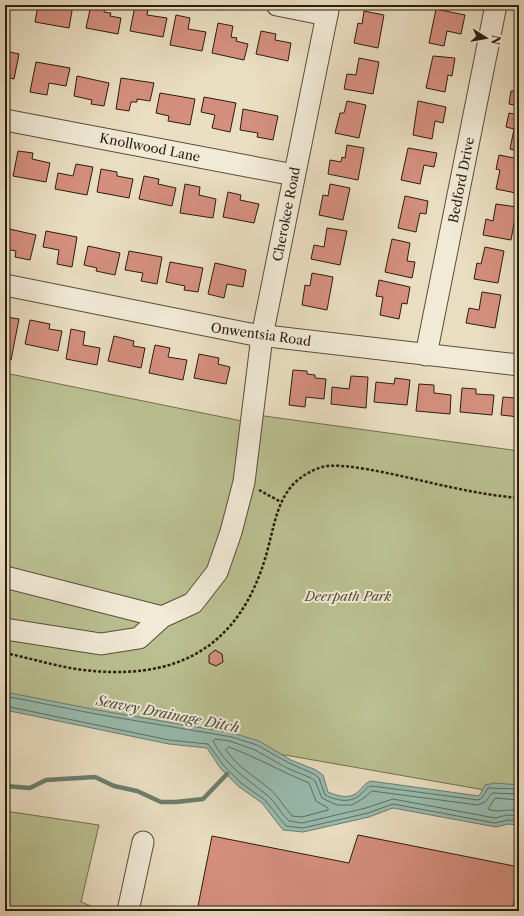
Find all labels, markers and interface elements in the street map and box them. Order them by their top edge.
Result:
north arrow [466,18,506,58]
text: N [488,34,504,46]
street label: Knollwood Lane [98,129,202,165]
street label: Bedford Drive [445,136,477,224]
street label: Cherokee Road [269,165,303,263]
street label: Onwentsia Road [210,319,312,349]
park label: Deerpath Park [304,588,392,604]
water label: Seavey Drainage Ditch [94,691,241,737]

